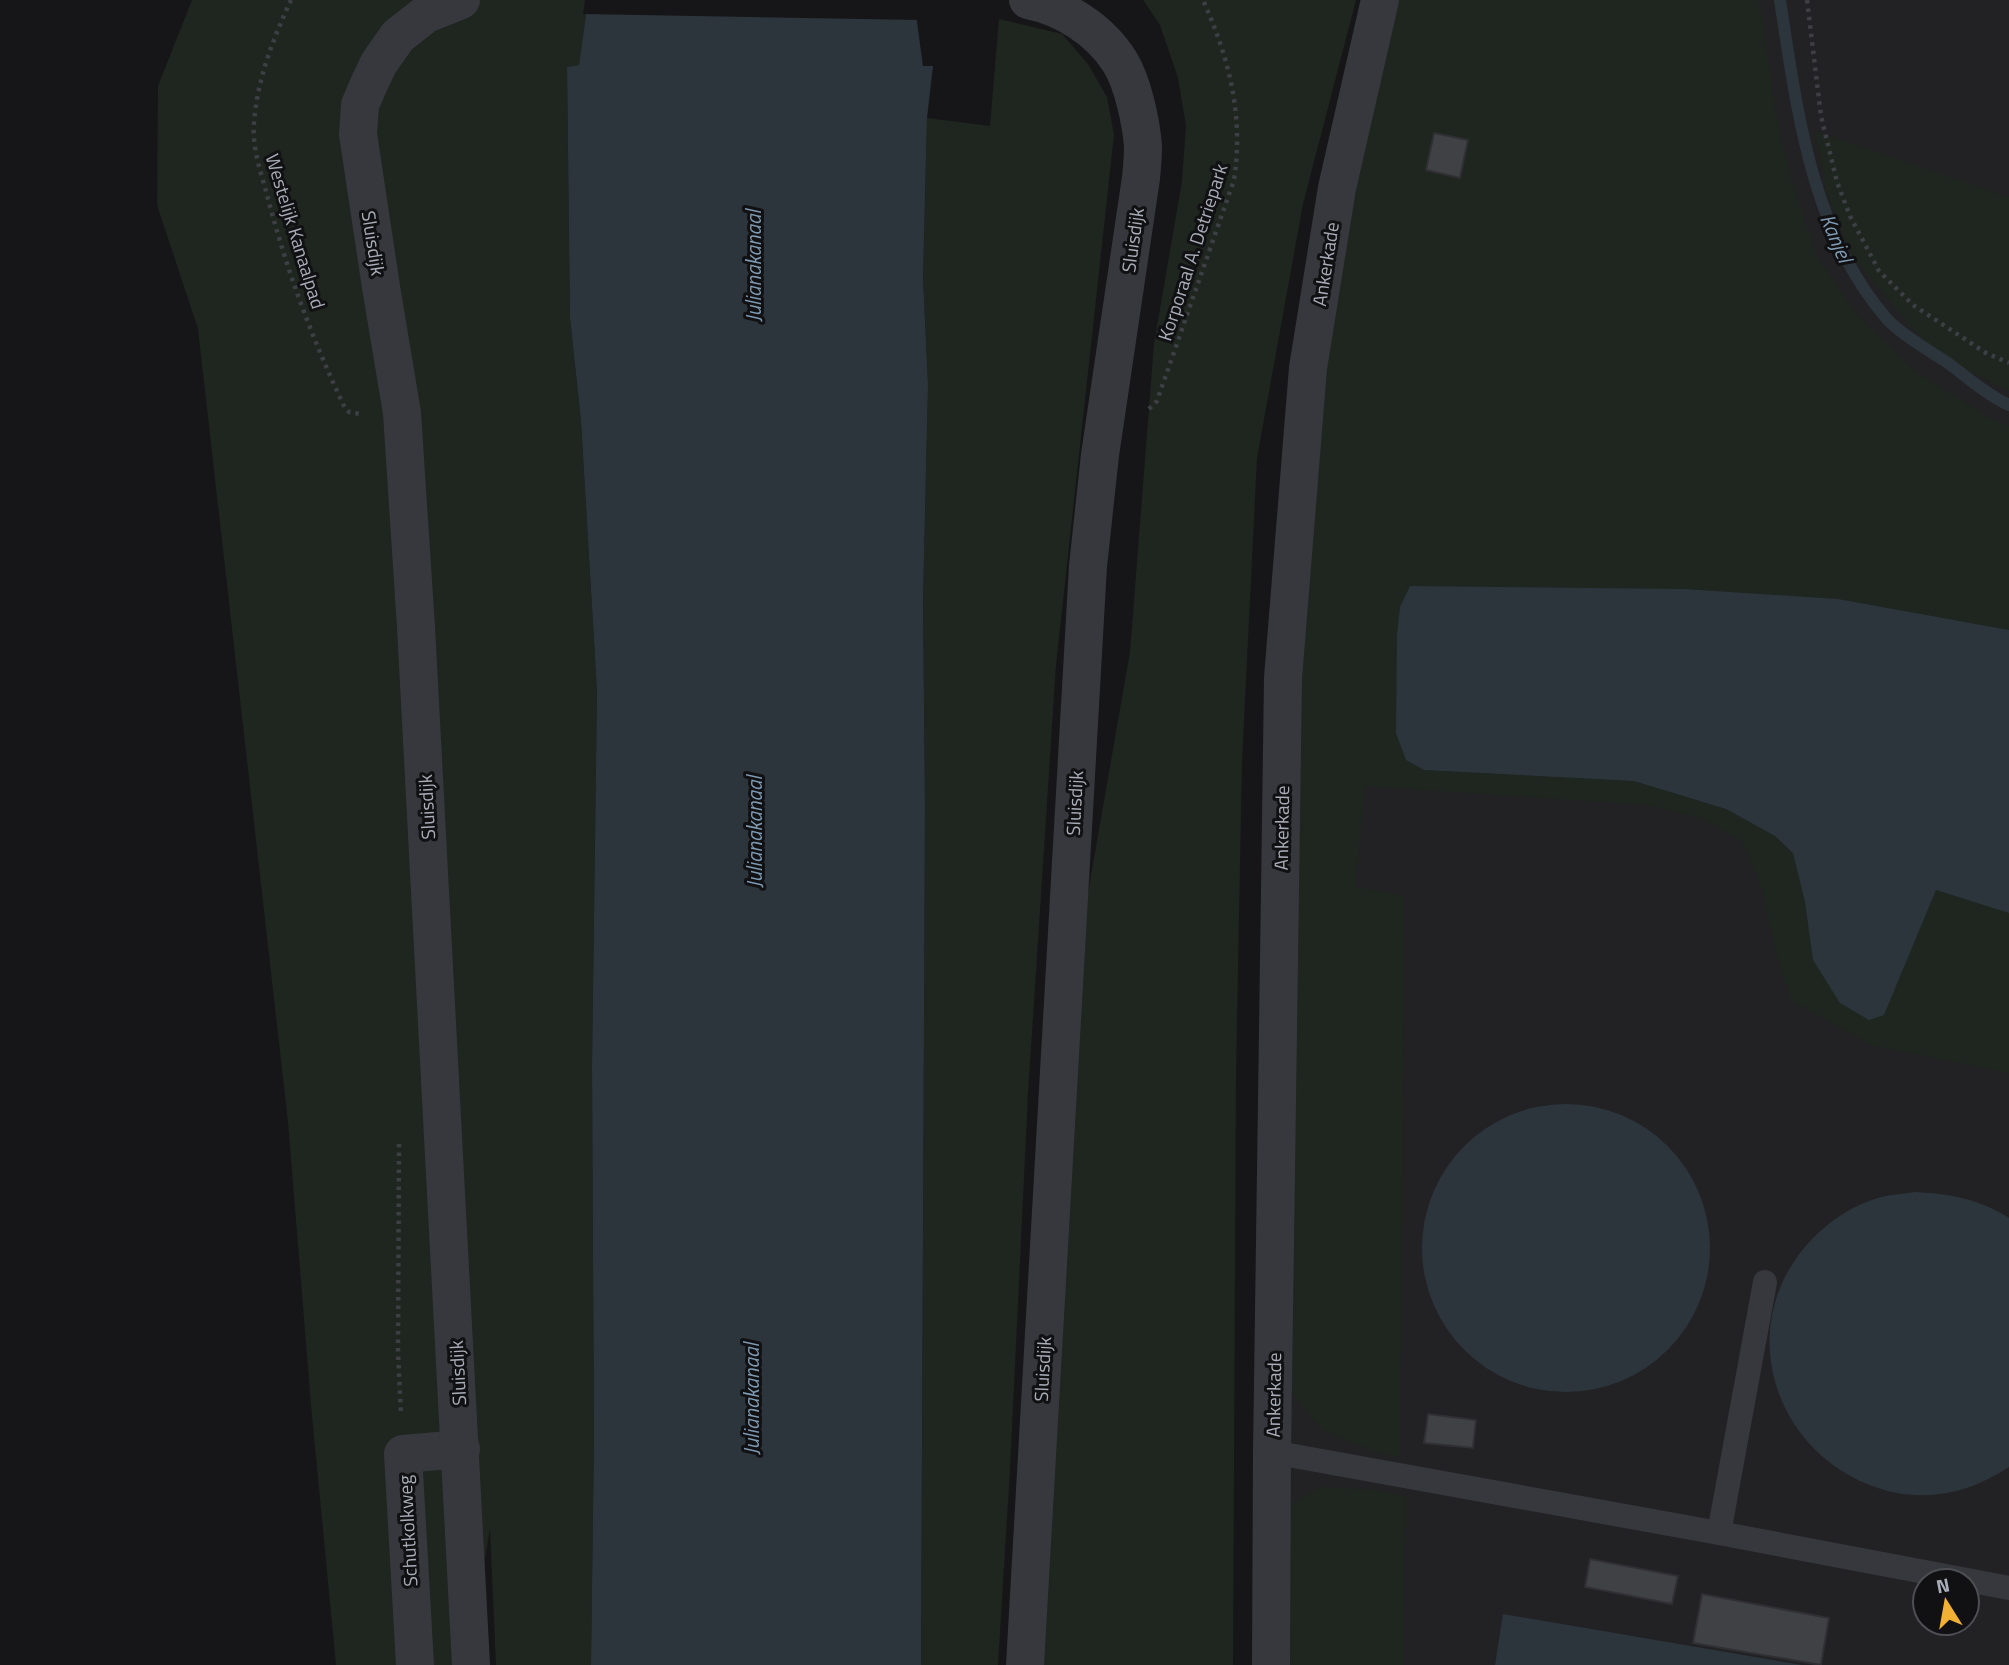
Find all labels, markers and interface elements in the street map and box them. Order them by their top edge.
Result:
street label: Westelijk Kanaalpad [259,150,333,312]
street label: Korporaal A. Detriepark [1150,160,1234,344]
street label: Sluisdijk [1113,206,1151,274]
water label: Julianakanaal [737,208,769,322]
street label: Sluisdijk [355,209,393,277]
water label: Kanjel [1812,209,1862,270]
street label: Ankerkade [1304,220,1346,308]
street label: Sluisdijk [1058,770,1090,836]
street label: Sluisdijk [410,774,442,840]
water label: Julianakanaal [738,774,770,888]
street label: Ankerkade [1266,785,1296,871]
street label: Sluisdijk [1026,1336,1058,1402]
street label: Sluisdijk [441,1340,473,1406]
water label: Julianakanaal [735,1341,767,1455]
street label: Ankerkade [1258,1352,1288,1438]
street label: Schutkolkweg [390,1474,424,1588]
north arrow [1911,1567,1981,1637]
text: N [1933,1569,1952,1600]

